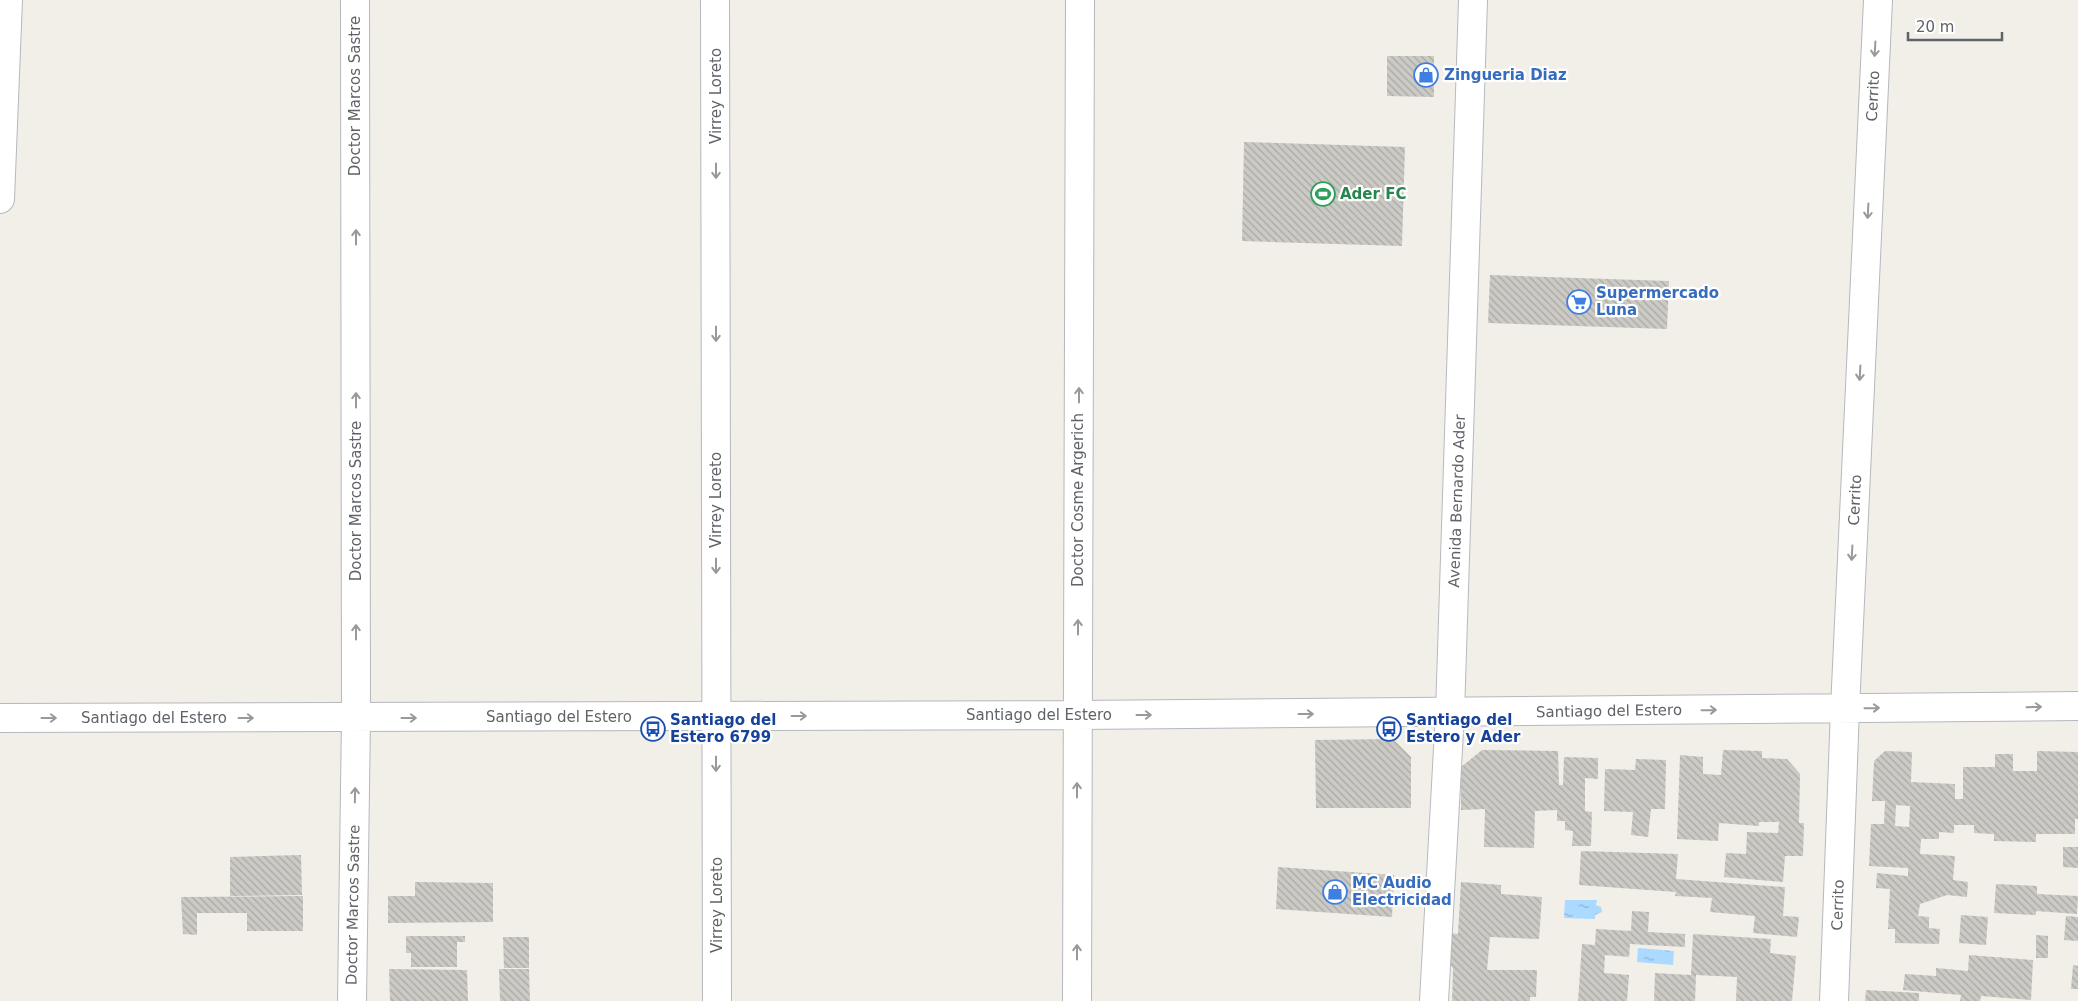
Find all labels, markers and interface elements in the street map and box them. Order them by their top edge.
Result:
scale bar [1908,10,2002,42]
street label: Doctor Marcos Sastre [346,16,364,176]
text: 20 m [1916,18,1954,36]
one-way arrow [1871,40,1880,56]
street label: Virrey Loreto [707,48,725,144]
shop icon: Zingueria Diaz [1413,62,1439,88]
place label: Zingueria Diaz [1444,66,1567,84]
street label: Cerrito [1863,70,1883,122]
one-way arrow [711,162,721,179]
sports icon: Ader FC [1310,181,1336,207]
place label: Ader FC [1340,185,1406,203]
one-way arrow [1863,203,1872,219]
one-way arrow [351,230,360,246]
place label: Supermercado Luna [1596,284,1719,319]
supermarket icon: Supermercado Luna [1566,289,1592,315]
one-way arrow [711,325,721,341]
one-way arrow [1856,365,1865,381]
one-way arrow [1074,387,1084,404]
one-way arrow [351,392,361,408]
street label: Doctor Cosme Argerich [1069,413,1087,587]
street label: Avenida Bernardo Ader [1445,413,1469,588]
street label: Doctor Marcos Sastre [347,421,365,581]
street label: Virrey Loreto [707,452,725,548]
street label: Cerrito [1845,474,1865,526]
one-way arrow [1847,544,1857,561]
one-way arrow [711,558,721,574]
one-way arrow [1073,620,1083,636]
one-way arrow [351,625,361,641]
street label: Santiago del Estero [1536,701,1682,721]
one-way arrow [2026,702,2042,712]
one-way arrow [1863,704,1879,713]
one-way arrow [1700,705,1717,715]
street label: Santiago del Estero [966,706,1112,724]
street label: Santiago del Estero [486,708,632,726]
street label: Santiago del Estero [81,709,227,727]
one-way arrow [1298,709,1314,719]
one-way arrow [1136,710,1152,720]
place label: Santiago del Estero 6799 [670,711,776,746]
one-way arrow [790,711,806,721]
place label: Santiago del Estero y Ader [1406,711,1521,746]
one-way arrow [40,713,56,723]
one-way arrow [238,713,254,723]
one-way arrow [400,713,416,723]
bus stop icon: Santiago del Estero 6799 [640,716,666,742]
bus stop icon: Santiago del Estero y Ader [1376,716,1402,742]
one-way arrow [711,755,721,771]
one-way arrow [1072,782,1082,798]
one-way arrow [350,787,360,804]
street label: Doctor Marcos Sastre [343,825,363,985]
street label: Virrey Loreto [708,857,726,953]
place label: MC Audio Electricidad [1352,874,1452,909]
shop icon: MC Audio Electricidad [1322,879,1348,905]
street label: Cerrito [1828,879,1848,931]
one-way arrow [1072,945,1082,961]

